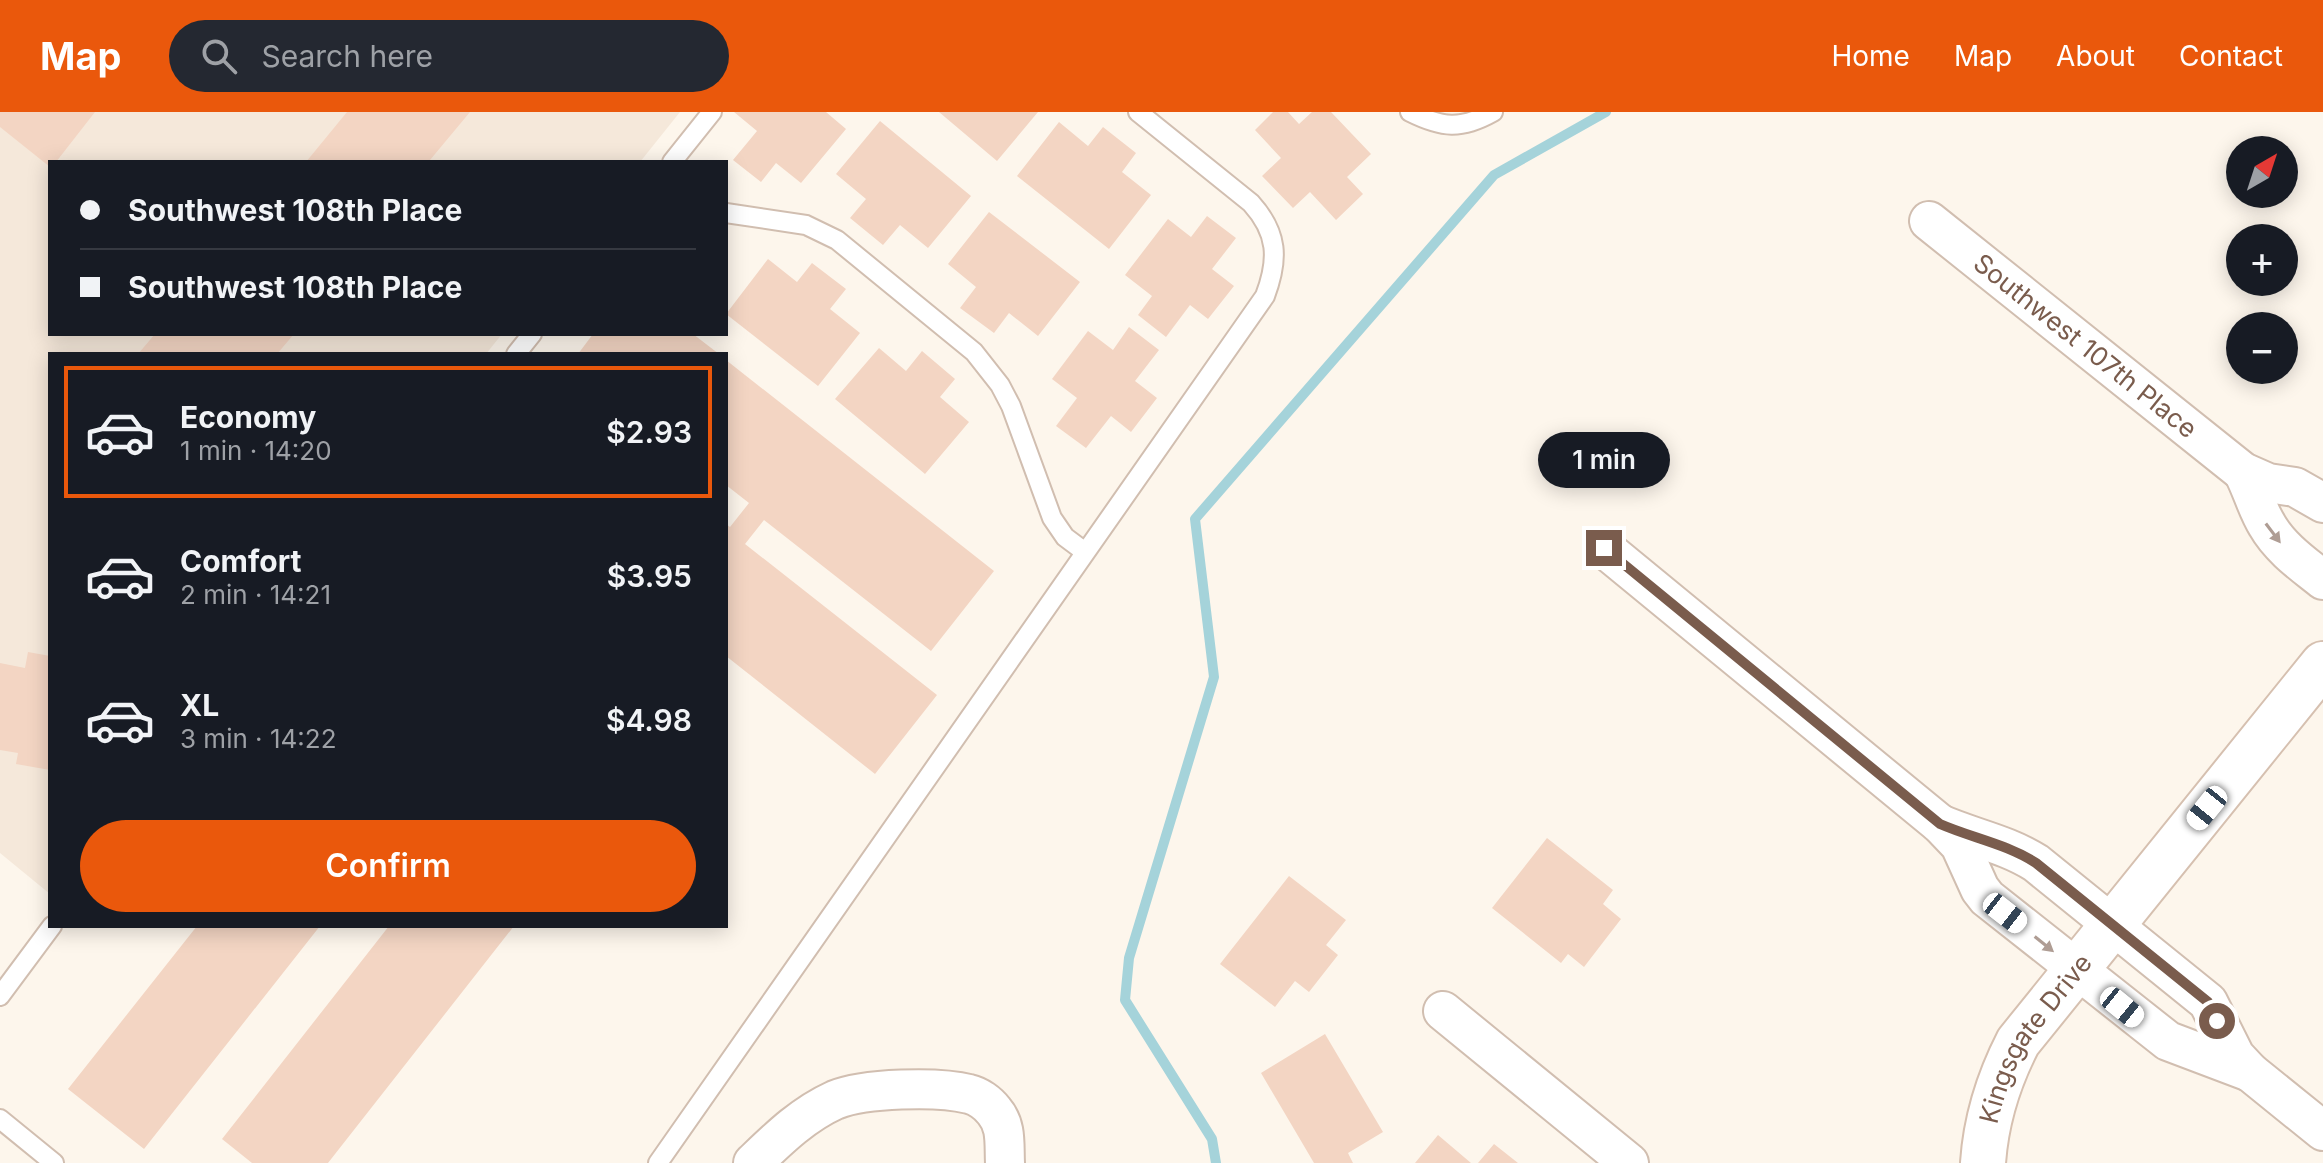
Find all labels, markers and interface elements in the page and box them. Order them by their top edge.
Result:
search box [169,20,729,92]
text: Map [40,33,121,79]
icon: search [197,34,241,78]
text: Search here [261,38,433,74]
text: Home [1831,39,1910,73]
text: Map [1954,39,2012,73]
text: About [2056,39,2135,73]
text: Contact [2179,39,2283,73]
north arrow [2226,136,2298,208]
map controls [2226,136,2298,384]
text: Southwest 108th Place [128,192,462,228]
button: + [2226,224,2298,296]
street label: Southwest 107th Place [1968,247,2203,444]
text: Southwest 108th Place [128,269,462,305]
button: − [2226,312,2298,384]
icon: car [84,396,156,468]
text: Economy [180,399,316,435]
text: $2.93 [606,414,692,450]
callout: 1 min [1538,432,1670,488]
text: 1 min · 14:20 [180,435,332,466]
text: 1 min [1572,444,1636,475]
one-way arrow [2265,523,2281,543]
route end [1586,530,1622,566]
icon: car [84,540,156,612]
text: Comfort [180,543,301,579]
text: $3.95 [607,558,692,594]
text: 2 min · 14:21 [180,579,331,610]
icon: car [84,684,156,756]
text: XL [180,687,219,723]
text: $4.98 [606,702,692,738]
text: 3 min · 14:22 [180,723,337,754]
car [2183,782,2231,834]
button: Confirm [80,820,696,912]
car [1979,889,2031,937]
one-way arrow [2034,936,2054,952]
street label: Kingsgate Drive [1973,947,2098,1126]
car [2096,983,2148,1031]
route start [2199,1003,2235,1039]

